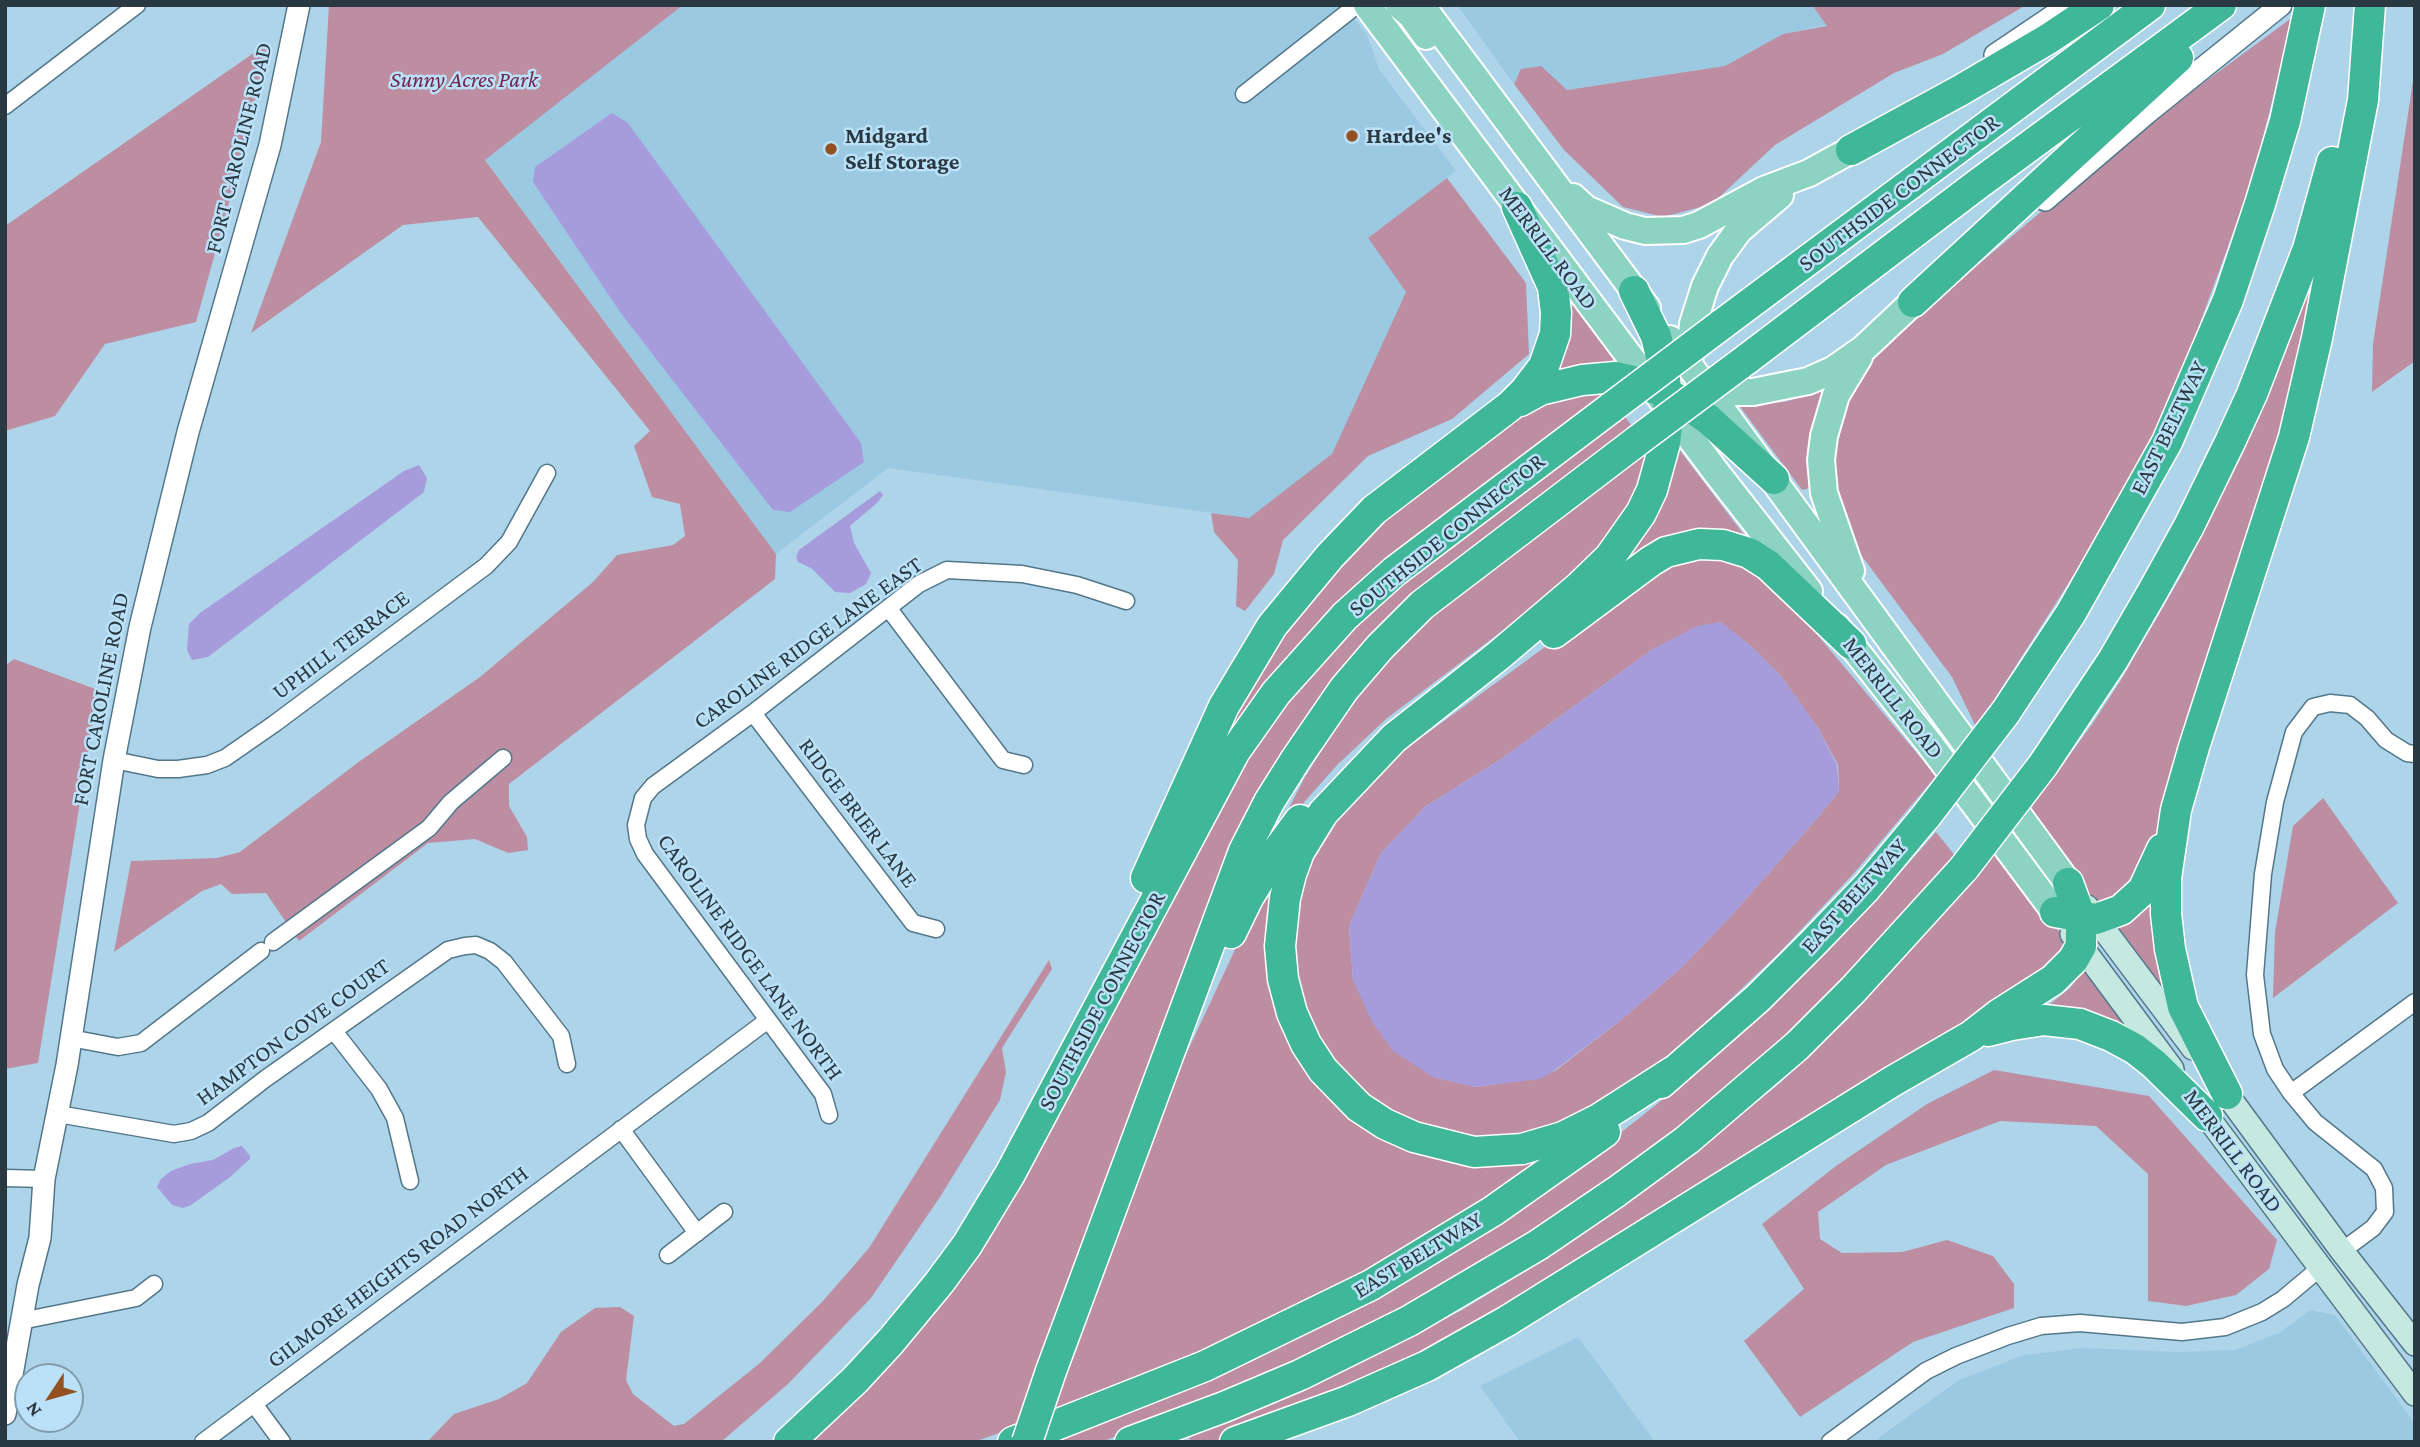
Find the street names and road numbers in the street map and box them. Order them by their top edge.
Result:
street label: FORT CAROLINE ROAD [199,40,279,256]
street label: SOUTHSIDE CONNECTOR [1793,109,2005,277]
street label: MERRILL ROAD [1493,181,1603,315]
street label: EAST BELTWAY [2125,357,2213,499]
street label: SOUTHSIDE CONNECTOR [1343,447,1551,623]
street label: CAROLINE RIDGE LANE EAST [688,551,928,735]
street label: UPHILL TERRACE [267,584,415,706]
street label: FORT CAROLINE ROAD [67,590,135,808]
street label: MERRILL ROAD [1837,631,1949,765]
street label: RIDGE BRIER LANE [793,733,923,893]
street label: CAROLINE RIDGE LANE NORTH [651,828,849,1086]
street label: EAST BELTWAY [1795,833,1913,959]
street label: SOUTHSIDE CONNECTOR [1033,887,1171,1115]
street label: HAMPTON COVE COURT [191,952,395,1112]
street label: MERRILL ROAD [2178,1084,2288,1218]
street label: GILMORE HEIGHTS ROAD NORTH [262,1160,534,1374]
street label: EAST BELTWAY [1349,1206,1487,1304]

